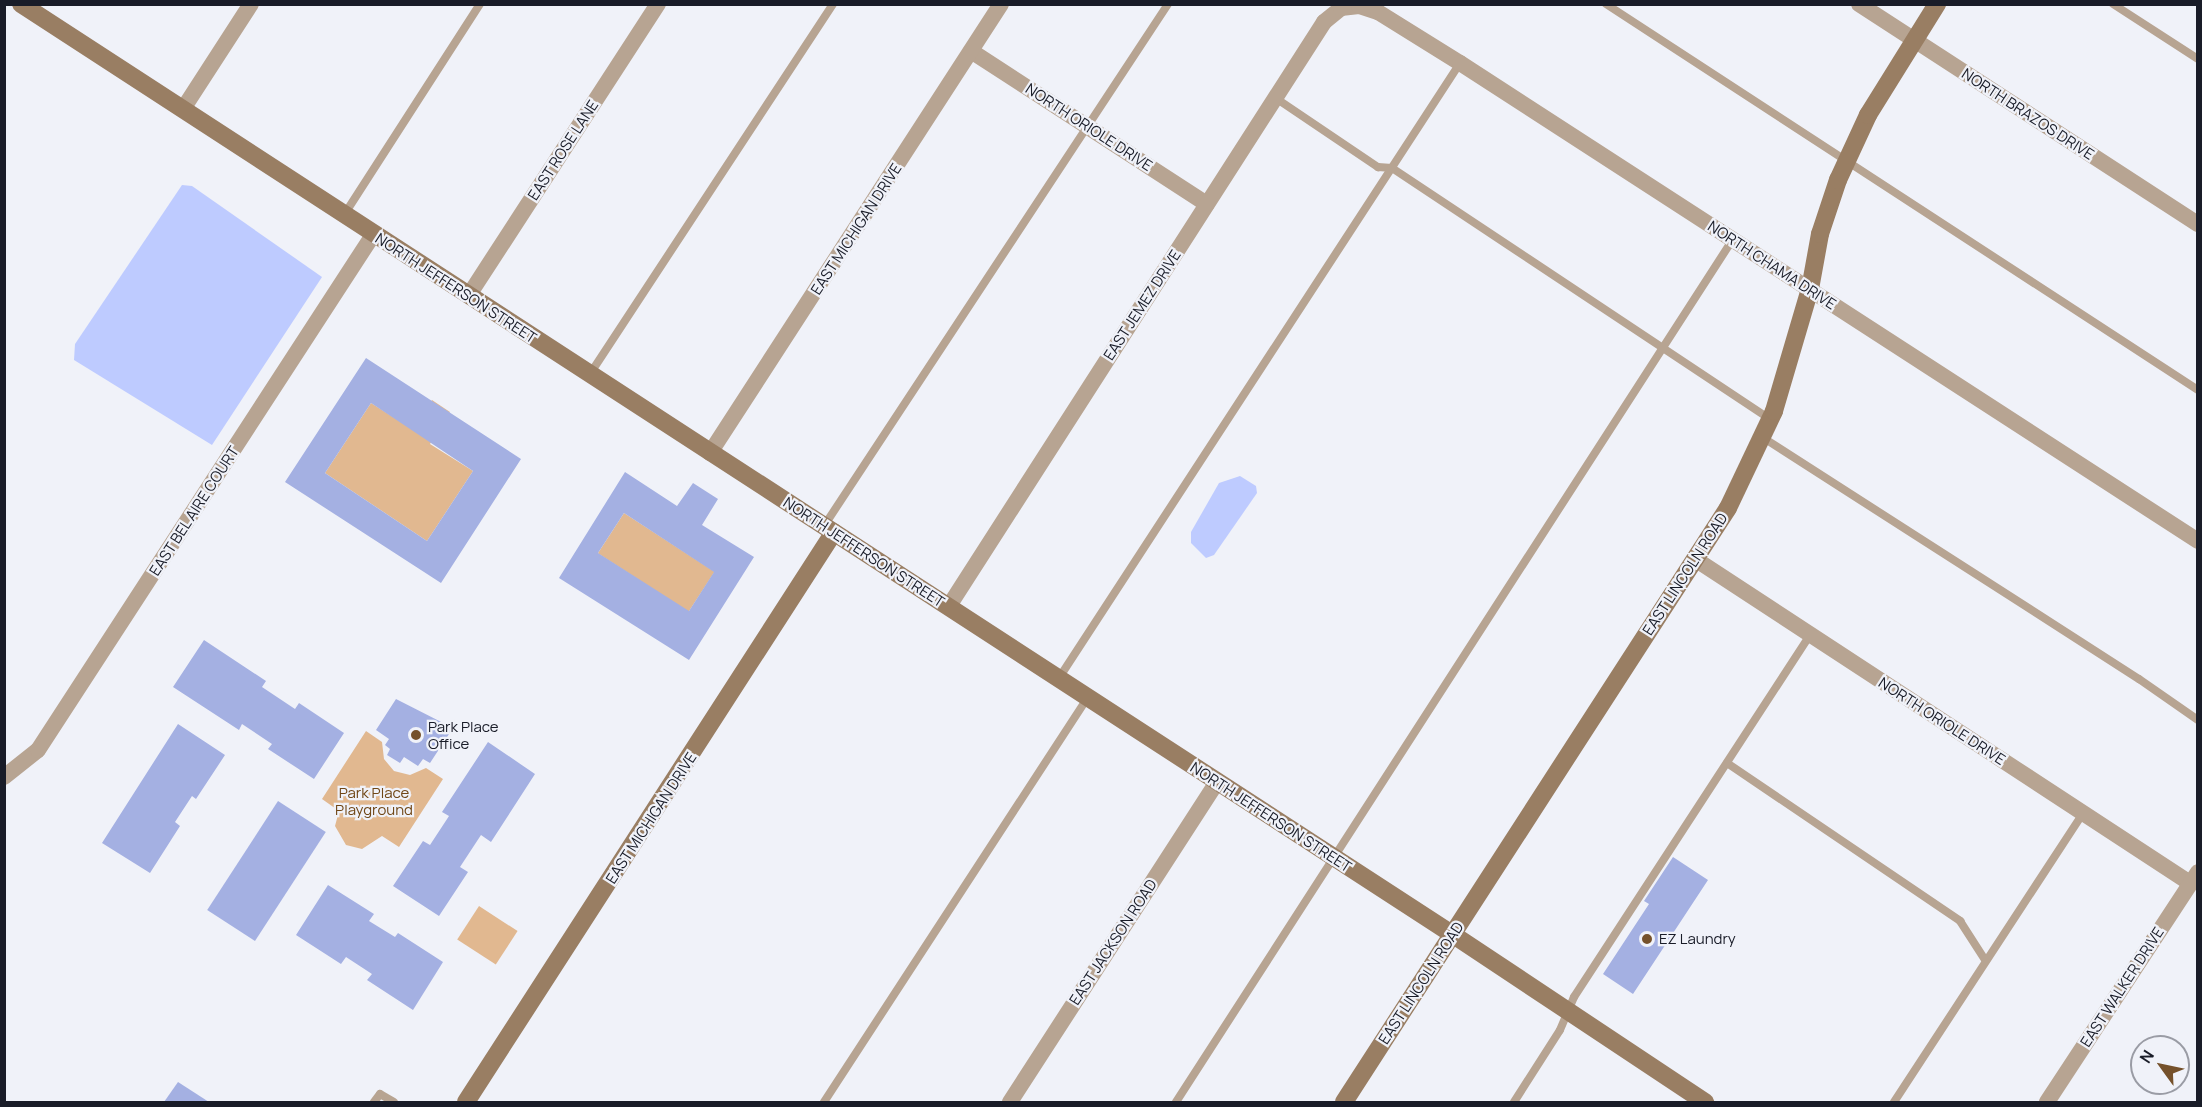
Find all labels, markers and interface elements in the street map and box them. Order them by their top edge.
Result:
street label: NORTH BRAZOS DRIVE [1959,65,2097,163]
street label: NORTH ORIOLE DRIVE [1022,79,1156,175]
street label: EAST ROSE LANE [524,96,602,204]
street label: EAST MICHIGAN DRIVE [807,160,905,298]
street label: NORTH CHAMA DRIVE [1705,217,1839,313]
street label: NORTH JEFFERSON STREET [372,229,540,347]
street label: EAST JEMEZ DRIVE [1099,246,1185,364]
street label: EAST BEL AIRE COURT [145,442,243,580]
street label: NORTH JEFFERSON STREET [780,493,948,611]
street label: EAST LINCOLN ROAD [1639,509,1731,639]
street label: NORTH ORIOLE DRIVE [1875,673,2009,769]
place label: Park Place Office [428,717,499,752]
marker: Park Place Office [409,728,423,742]
street label: EAST MICHIGAN DRIVE [602,749,700,887]
street label: NORTH JEFFERSON STREET [1187,758,1355,876]
park label: Park Place Playground [335,783,413,818]
street label: EAST JACKSON ROAD [1065,875,1161,1009]
street label: EAST LINCOLN ROAD [1375,918,1467,1048]
street label: EAST WALKER DRIVE [2076,924,2168,1050]
place label: EZ Laundry [1659,930,1736,948]
marker: EZ Laundry [1640,932,1654,946]
north arrow [2130,1035,2190,1095]
text: N [2134,1045,2159,1067]

